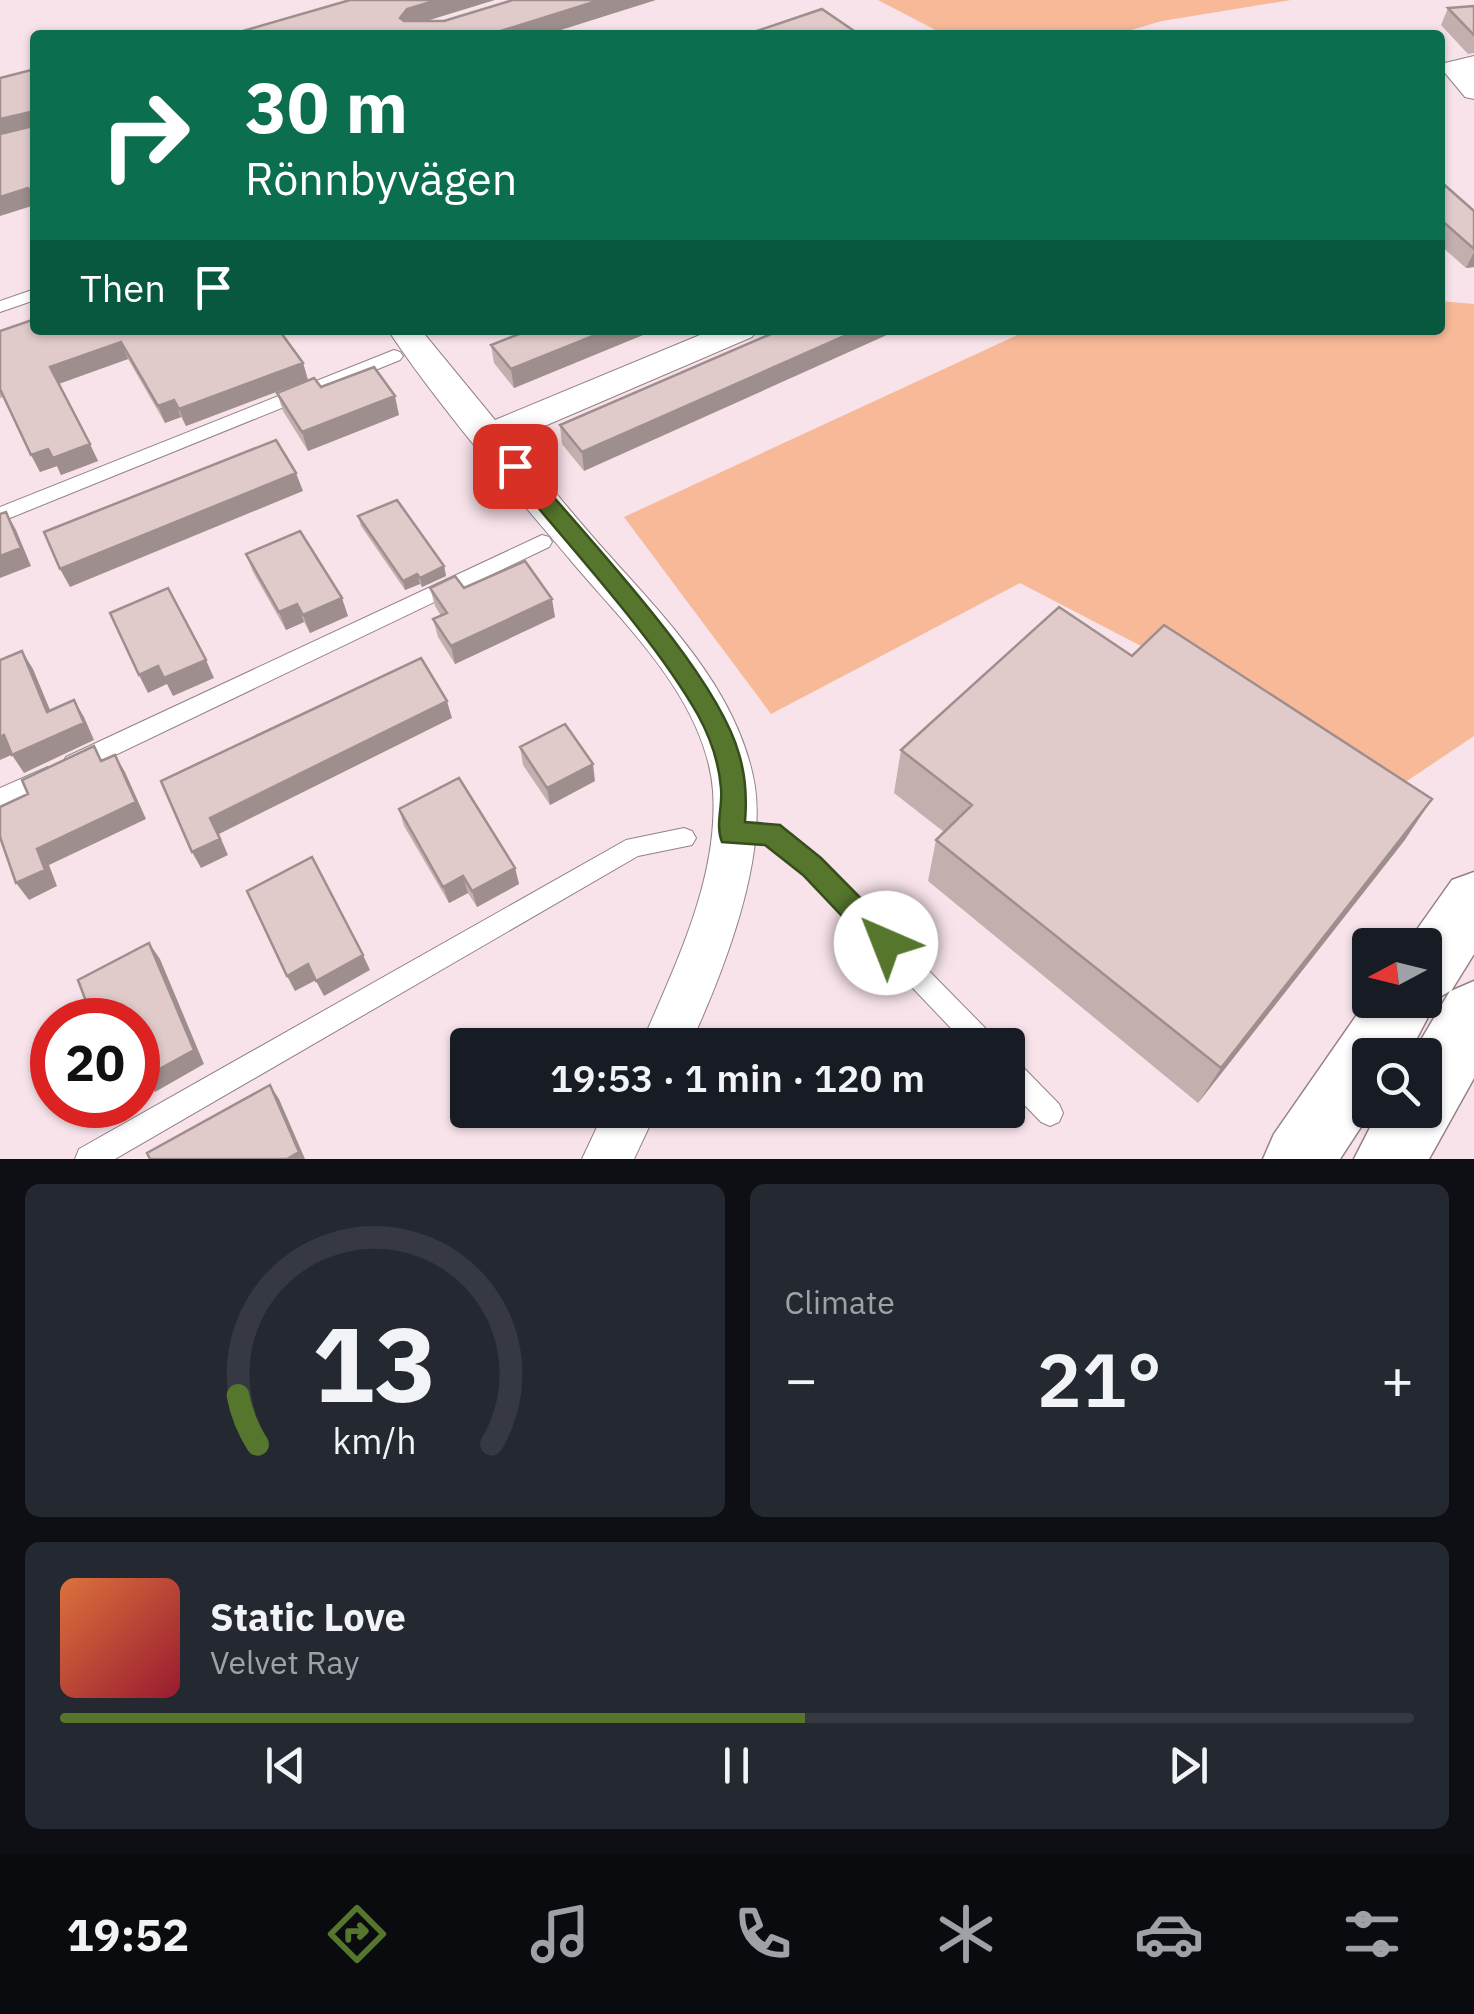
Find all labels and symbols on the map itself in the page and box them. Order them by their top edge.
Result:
pin [473,424,558,509]
position arrow [834,891,938,995]
north arrow [1352,928,1442,1018]
speed limit sign: 20 [30,998,160,1128]

